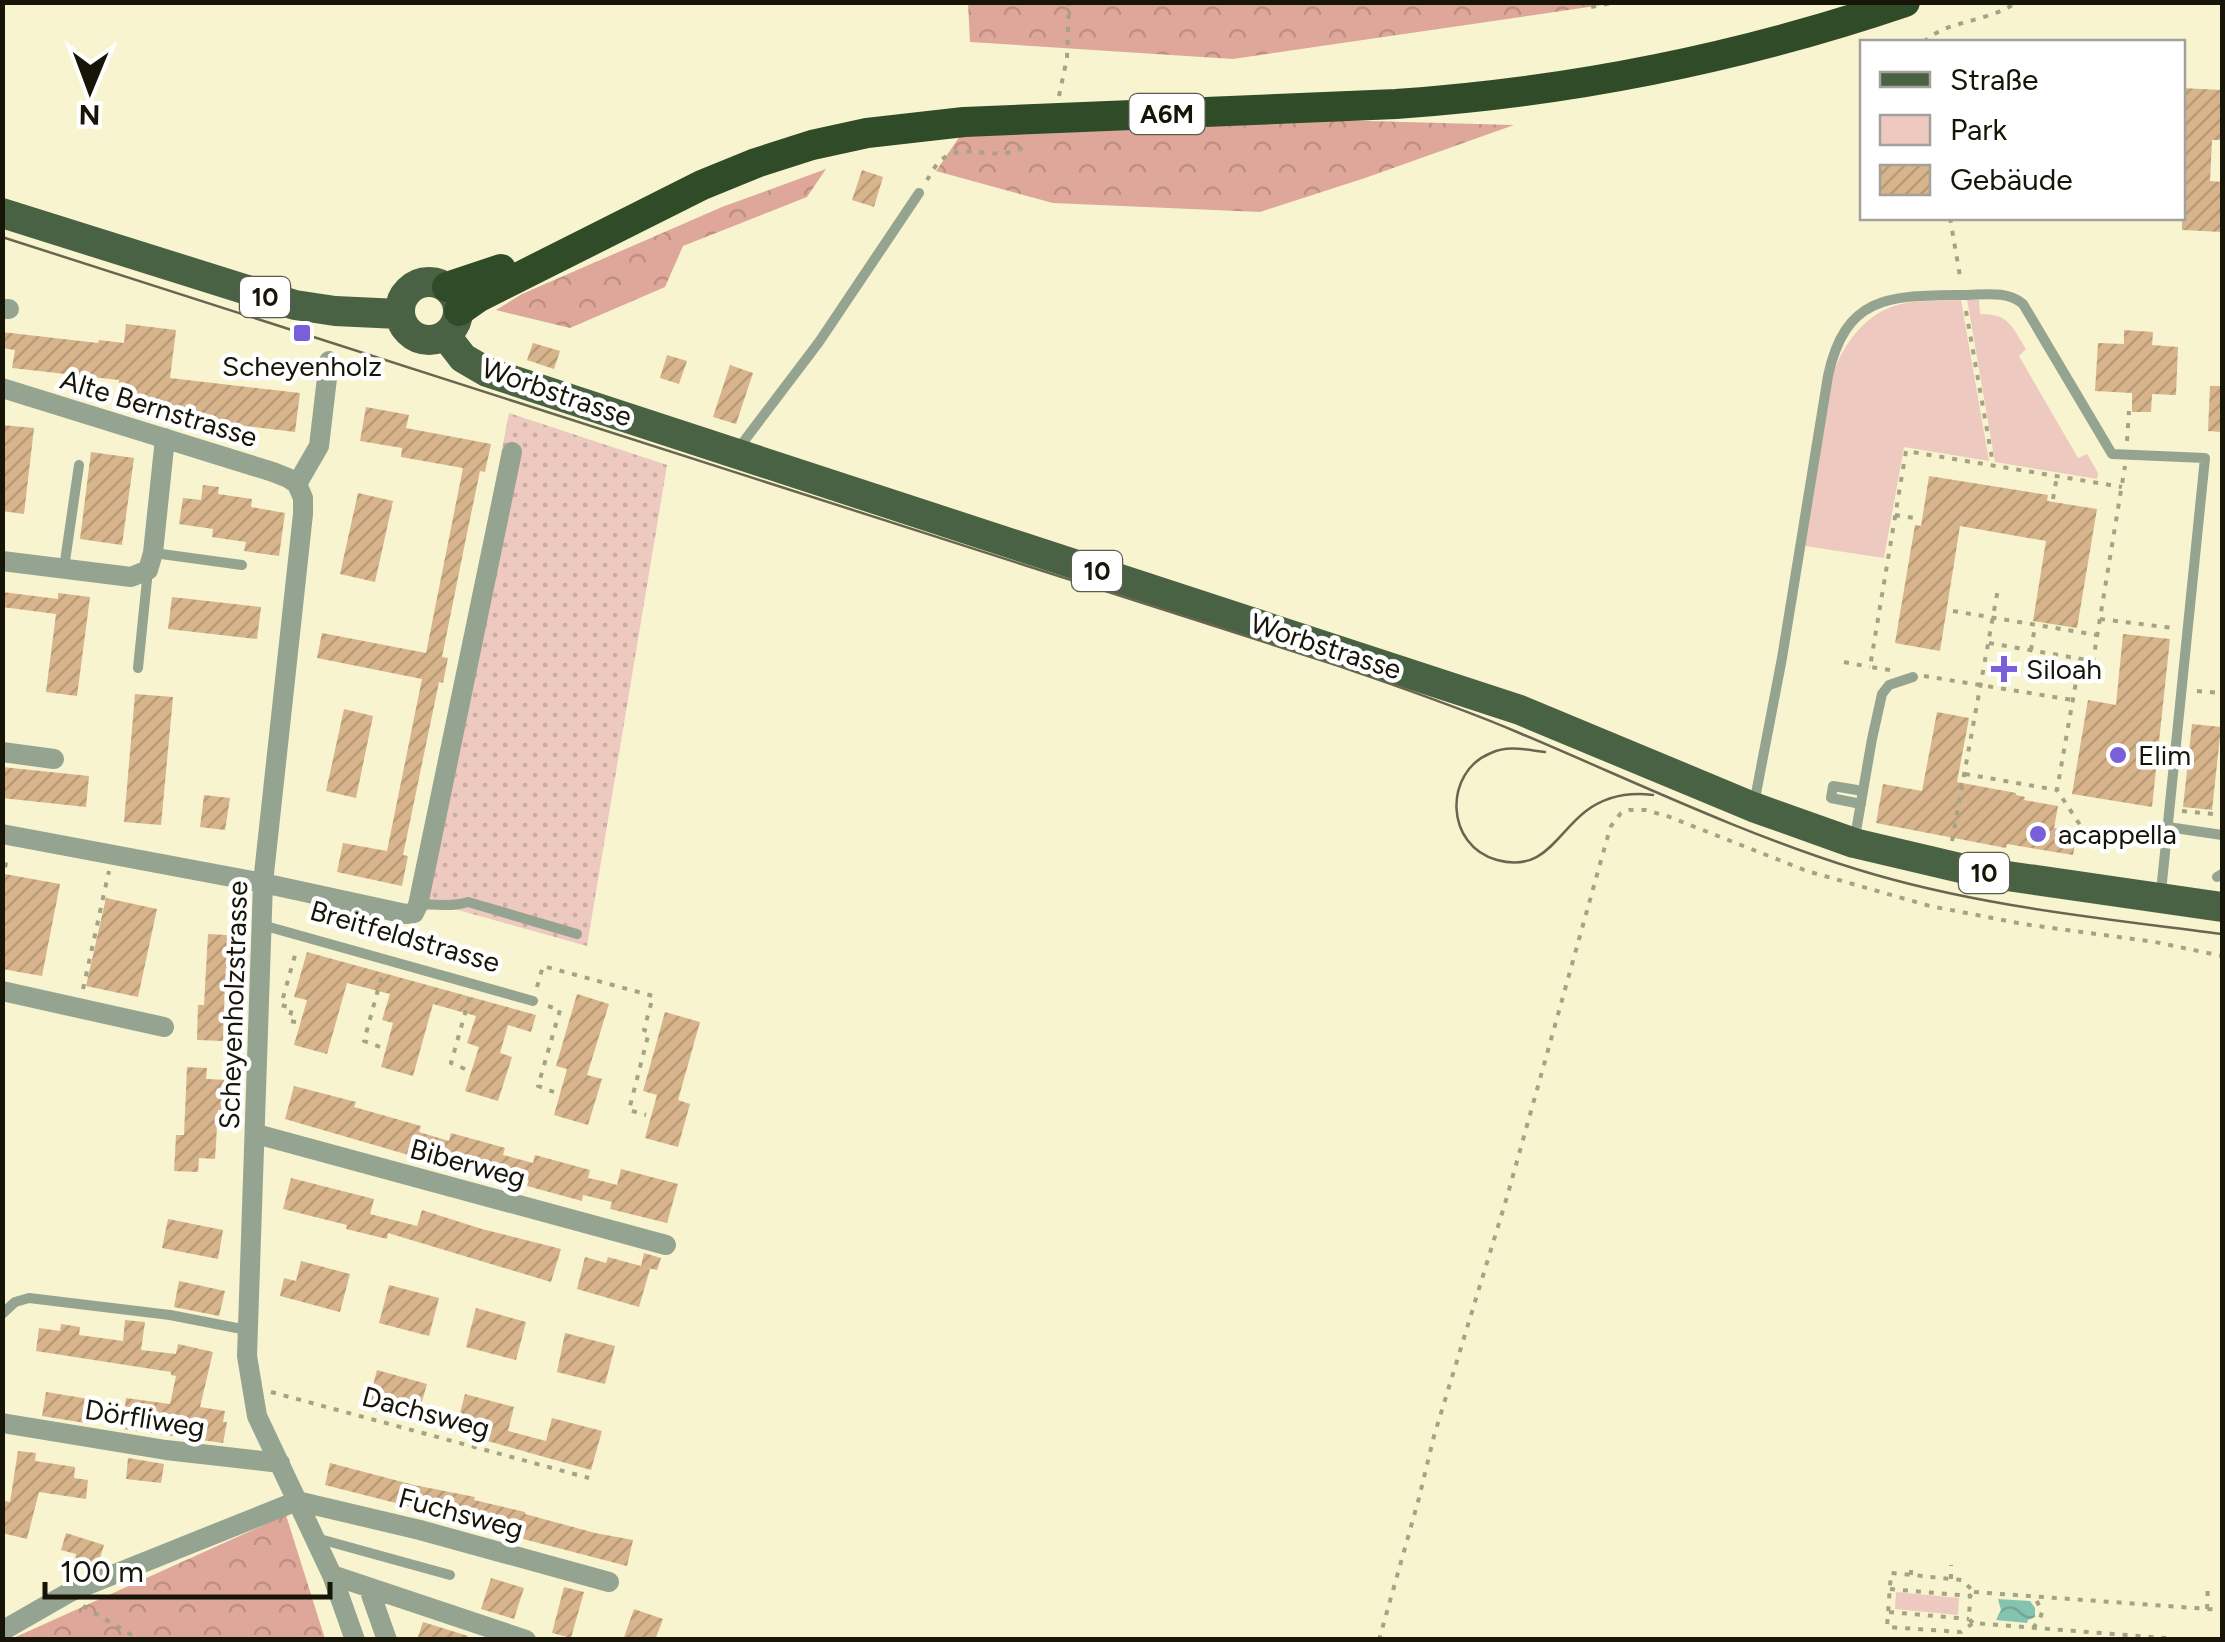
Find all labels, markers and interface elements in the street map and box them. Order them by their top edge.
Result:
north arrow [40,40,140,140]
legend [1860,40,2185,220]
text: Straße [1950,61,2039,98]
road number: A6M [1130,94,1204,134]
text: N [78,98,101,132]
text: Park [1950,111,2008,148]
text: Gebäude [1950,161,2073,198]
road number: 10 [240,277,290,317]
marker: Scheyenholz [291,322,313,344]
place label: Scheyenholz [222,349,382,383]
street label: Worbstrasse [477,350,637,434]
street label: Alte Bernstrasse [56,362,262,454]
road number: 10 [1072,551,1122,591]
street label: Worbstrasse [1246,606,1406,686]
place label: Siloah [2026,652,2102,686]
marker: Siloah [1991,656,2017,682]
place label: Elim [2138,738,2191,772]
marker: Elim [2107,744,2129,766]
place label: acappella [2058,817,2177,851]
marker: acappella [2027,823,2049,845]
road number: 10 [1959,853,2009,893]
street label: Scheyenholzstrasse [212,880,254,1130]
street label: Breitfeldstrasse [306,893,504,979]
street label: Biberweg [407,1131,529,1195]
street label: Dachsweg [358,1379,494,1445]
street label: Dörfliweg [82,1392,208,1444]
street label: Fuchsweg [395,1480,527,1546]
scale bar [45,1537,330,1599]
text: 100 m [60,1553,144,1590]

